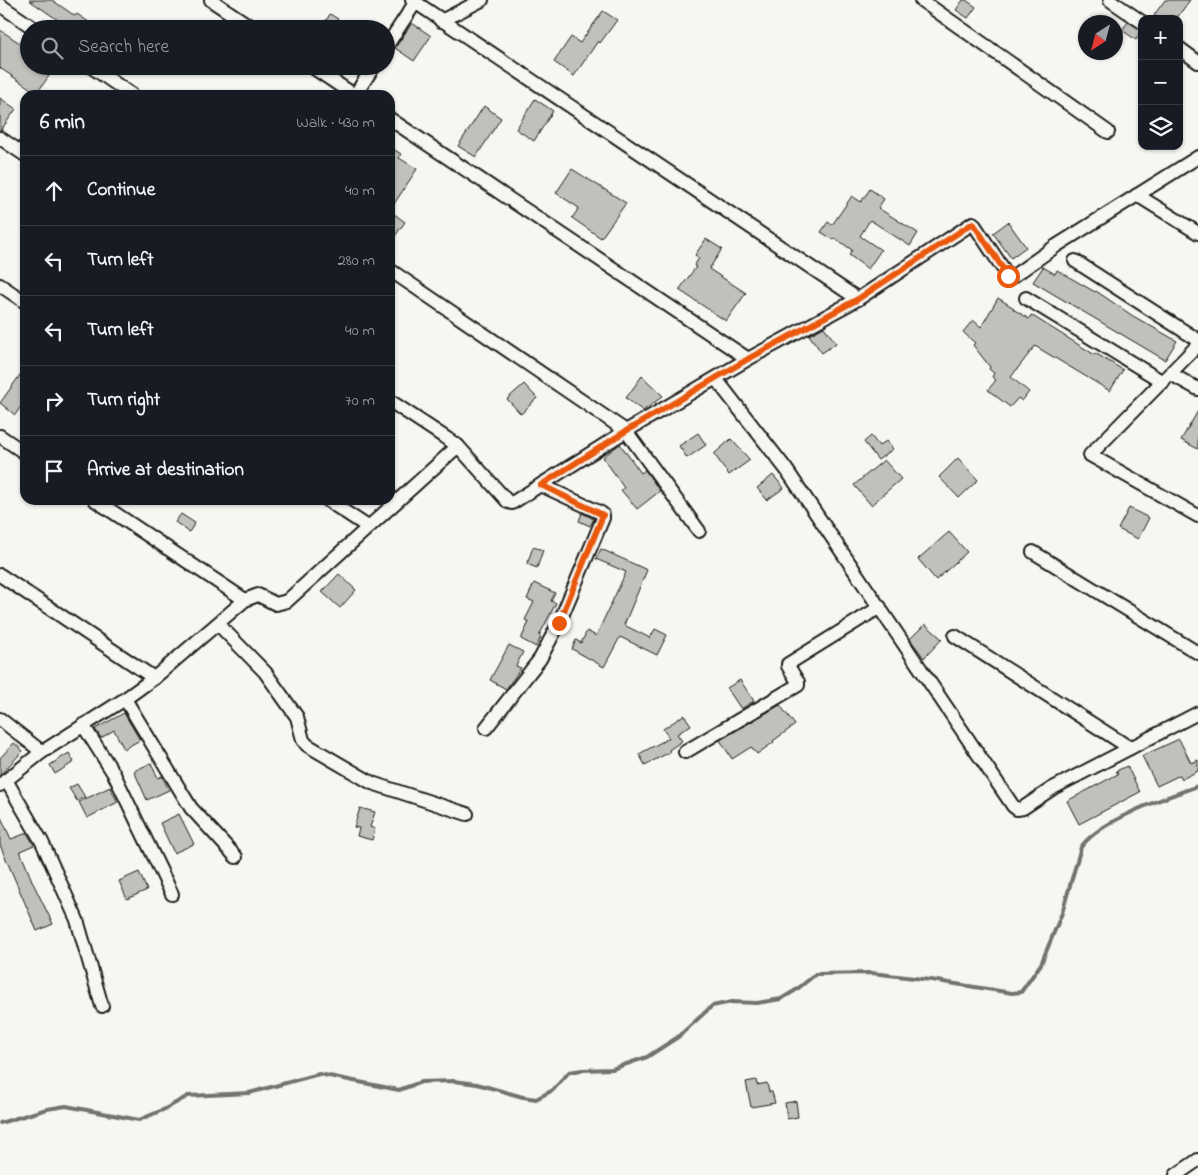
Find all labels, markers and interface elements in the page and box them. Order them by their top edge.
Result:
north arrow [1078,15,1123,60]
map controls [1138,15,1183,150]
button: + [1138,15,1183,60]
search box [20,20,395,75]
icon: search [38,34,66,62]
text: Search here [78,34,169,61]
button: − [1138,60,1183,105]
button: layers [1138,105,1183,150]
text: 6 min [40,108,85,138]
text: Walk · 430 m [296,111,375,135]
icon: ahead [40,177,68,205]
text: Continue [87,177,155,204]
text: 40 m [345,179,375,203]
icon: left [40,247,68,275]
text: Turn left [87,247,154,274]
text: 280 m [338,249,375,273]
route start [997,265,1020,288]
icon: left [40,317,68,345]
text: Turn left [87,317,154,344]
text: 40 m [345,319,375,343]
icon: right [40,387,68,415]
text: Turn right [87,387,160,414]
text: 70 m [345,389,375,413]
icon: arrive [40,457,68,485]
text: Arrive at destination [87,457,244,484]
route end [548,612,571,635]

